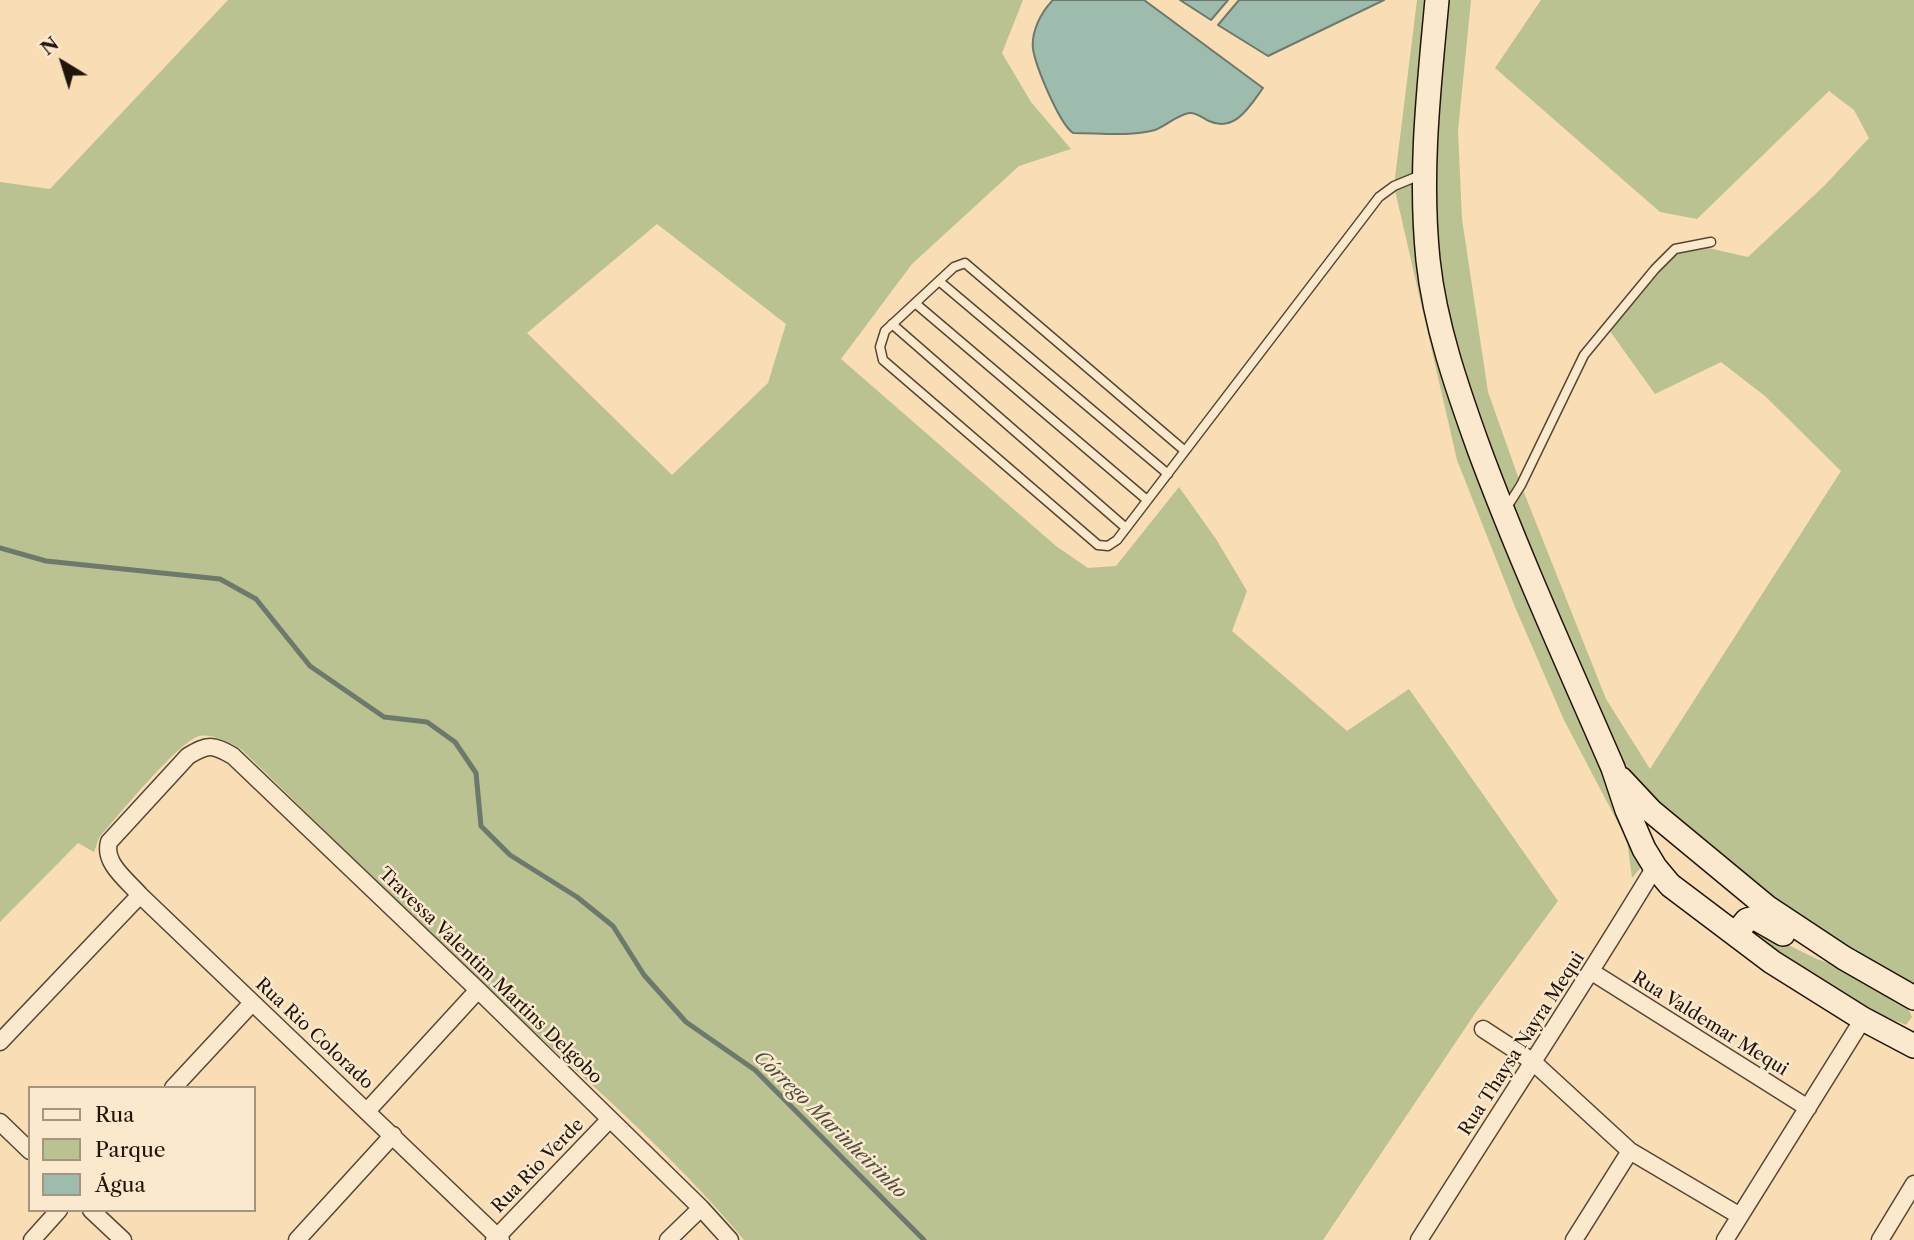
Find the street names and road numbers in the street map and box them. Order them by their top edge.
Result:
street label: Travessa Valentim Martins Delgobo [374,863,606,1089]
street label: Rua Thaysa Nayra Mequi [1454,948,1590,1140]
street label: Rua Valdemar Mequi [1628,967,1792,1081]
street label: Rua Rio Colorado [251,974,377,1094]
street label: Rua Rio Verde [488,1114,588,1218]

